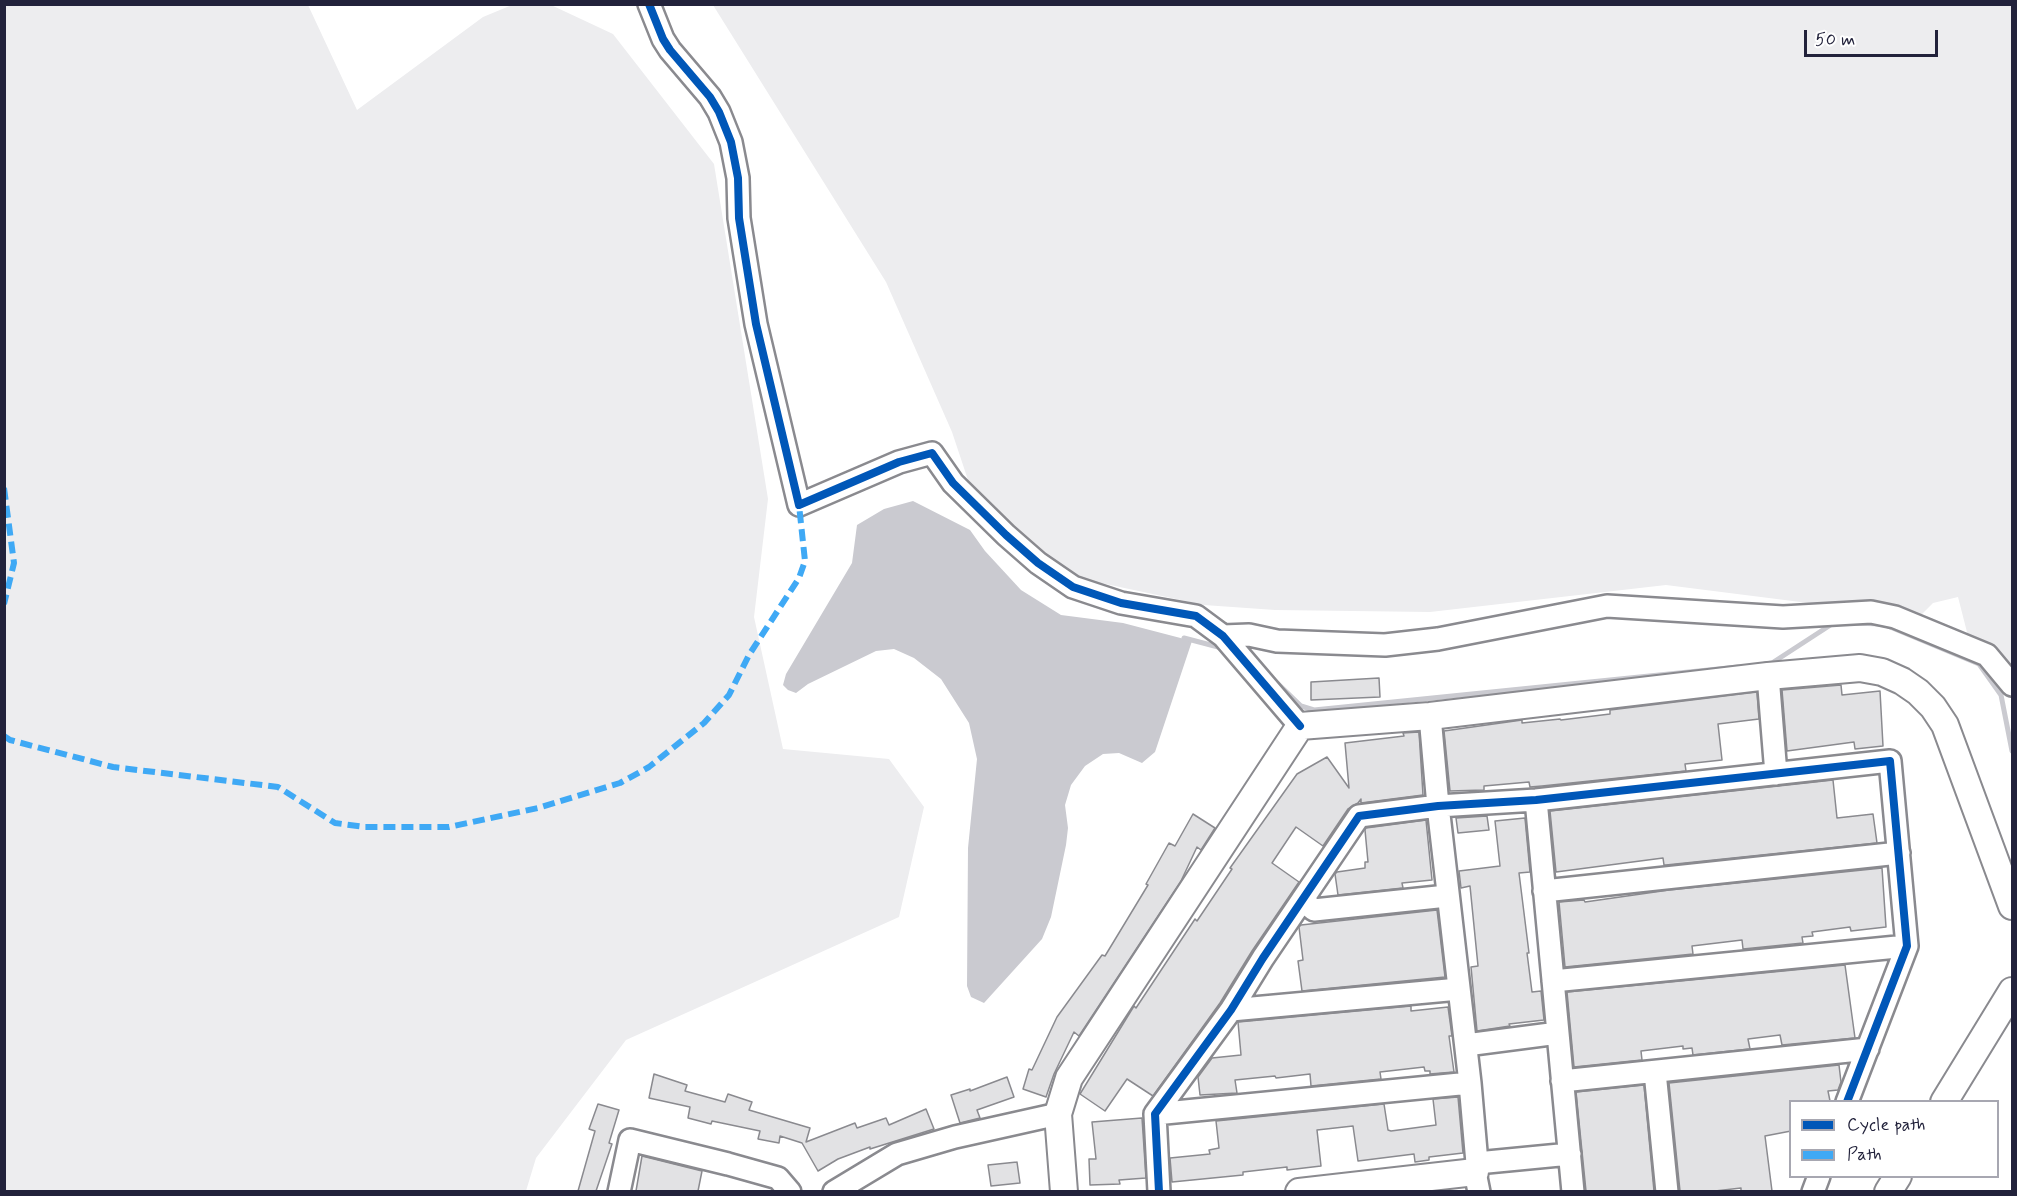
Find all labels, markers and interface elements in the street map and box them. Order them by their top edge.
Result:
scale bar [1807,18,1940,56]
text: 50 m [1815,28,1855,52]
legend [1789,1100,1999,1178]
text: Cycle path [1847,1113,1925,1137]
text: Path [1847,1143,1882,1167]

